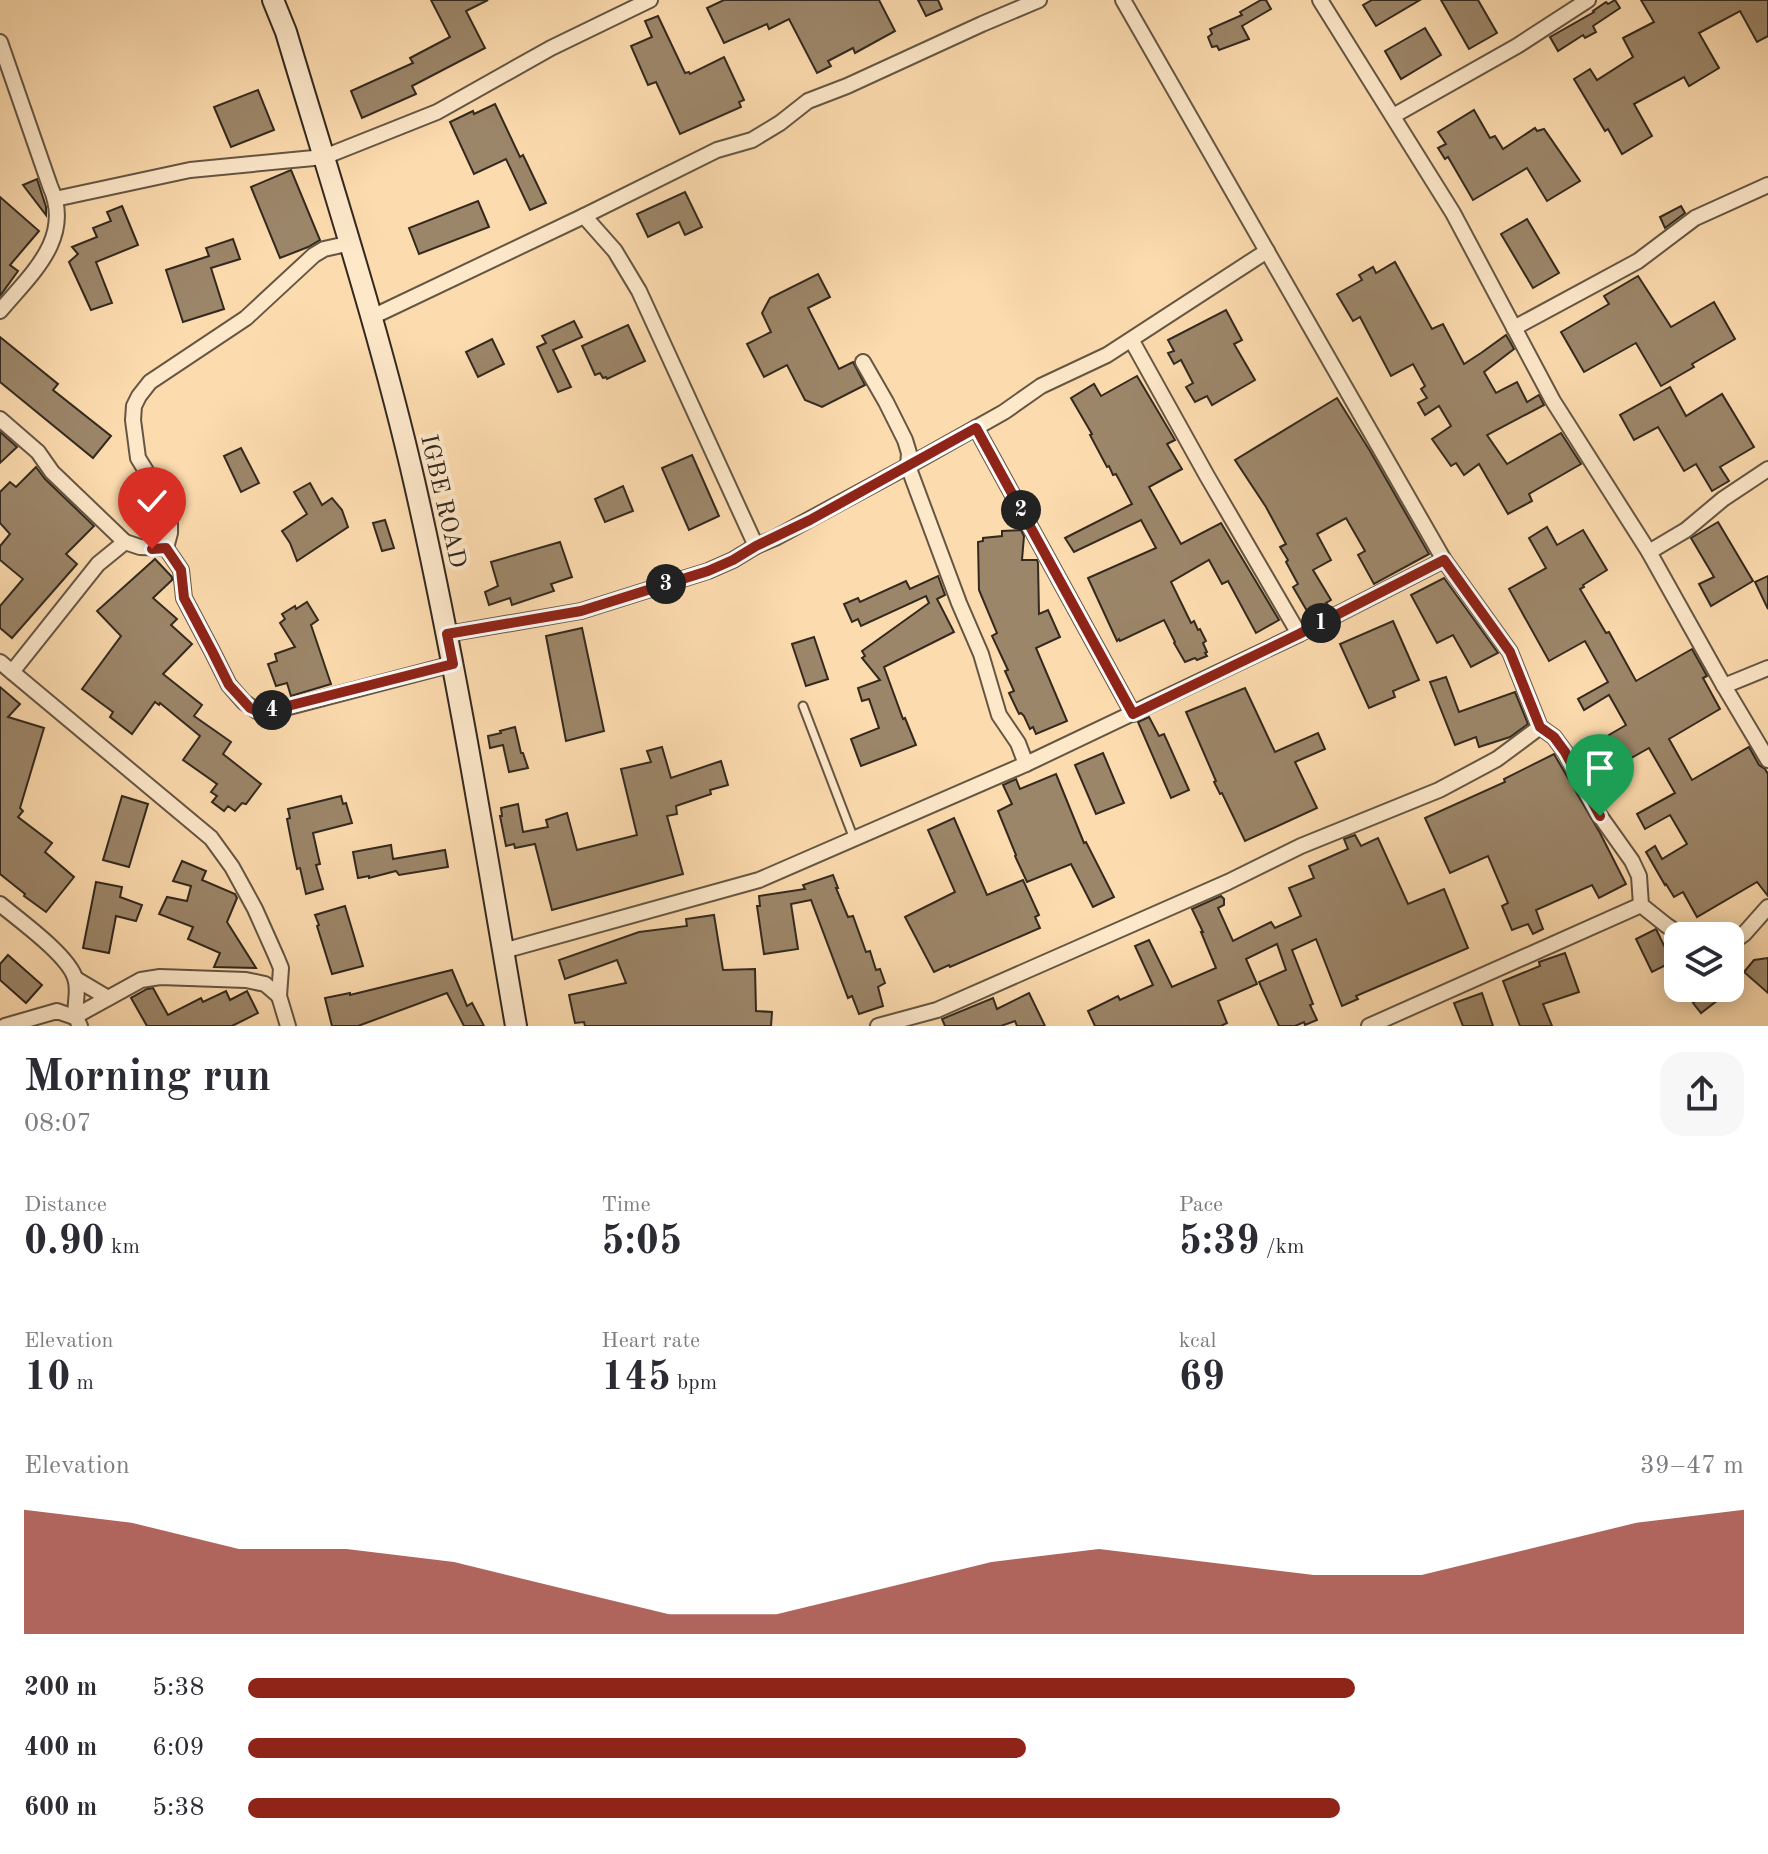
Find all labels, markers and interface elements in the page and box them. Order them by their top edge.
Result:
street label: IGBE ROAD [415,432,469,570]
pin [118,467,186,549]
icon: check [130,479,174,523]
pin: 2 [1001,490,1041,530]
text: 2 [1015,499,1027,521]
pin: 3 [646,564,686,604]
text: 3 [660,573,672,595]
pin: 1 [1301,603,1341,643]
text: 1 [1315,612,1327,634]
pin: 4 [252,690,292,730]
text: 4 [266,699,278,721]
pin [1566,734,1634,816]
icon: arrive [1578,746,1622,790]
map controls [1664,922,1744,1002]
button: layers [1664,922,1744,1002]
button: share [1660,1052,1744,1136]
text: Morning run [24,1056,271,1100]
text: 08:07 [24,1111,92,1137]
text: Distance [24,1194,107,1216]
text: Time [601,1194,651,1216]
text: Pace [1179,1194,1223,1216]
text: 0.90 [24,1223,105,1263]
text: 5:05 [601,1223,682,1263]
text: 5:39 [1179,1223,1259,1263]
text: km [105,1236,140,1258]
text: /km [1259,1236,1304,1258]
text: Elevation [24,1330,114,1352]
text: Heart rate [601,1330,700,1352]
text: kcal [1179,1330,1217,1352]
text: 10 [24,1359,70,1399]
text: 145 [601,1359,671,1399]
text: 69 [1179,1359,1225,1399]
text: m [70,1372,94,1394]
text: bpm [671,1372,717,1394]
text: Elevation [24,1453,130,1479]
text: 39–47 m [1640,1453,1744,1479]
text: 200 m [24,1675,97,1701]
text: 5:38 [152,1675,205,1701]
text: 400 m [24,1735,97,1761]
text: 6:09 [152,1735,205,1761]
text: 600 m [24,1795,97,1821]
text: 5:38 [152,1795,205,1821]

